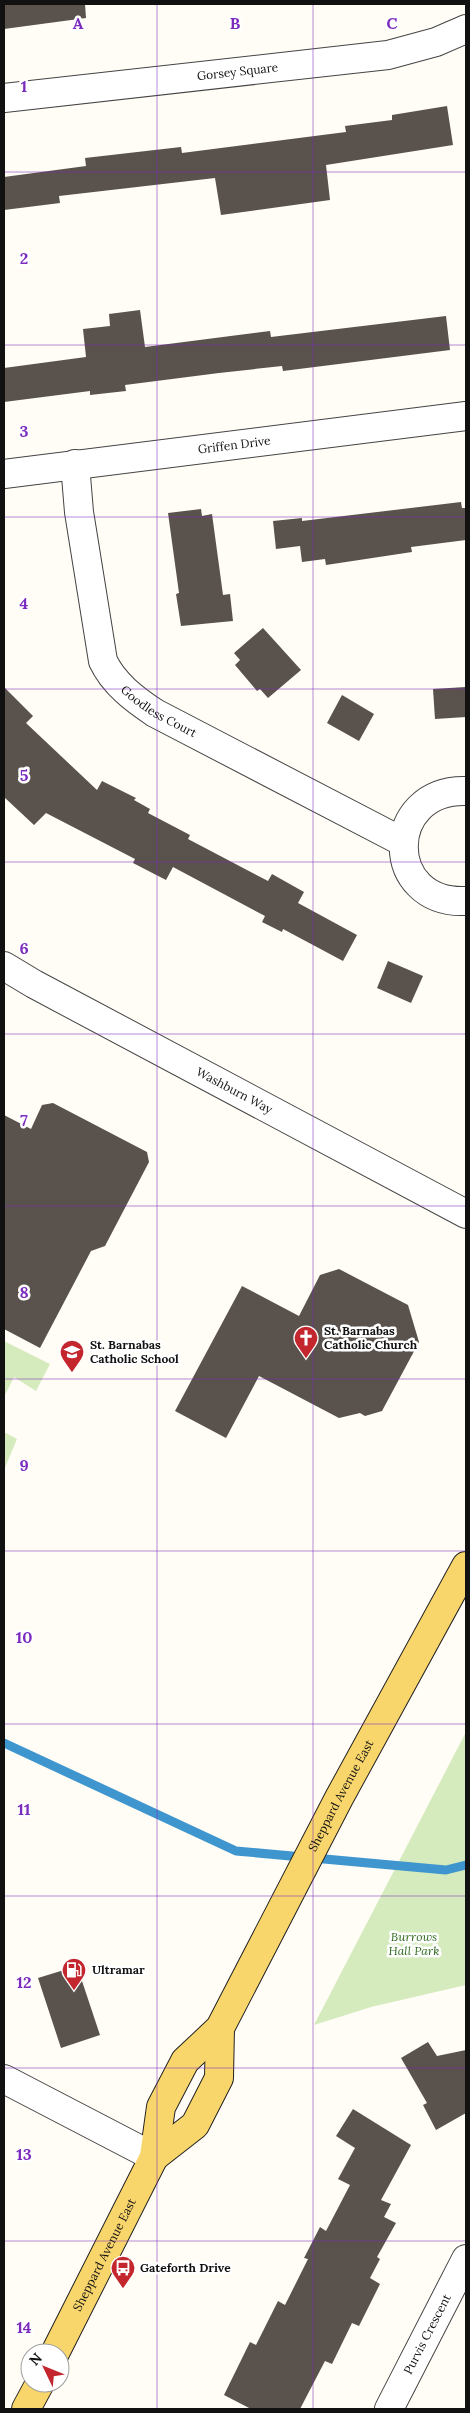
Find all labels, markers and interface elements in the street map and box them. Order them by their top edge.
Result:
text: A [73,13,84,33]
text: B [230,13,241,33]
text: C [386,13,398,33]
street label: Gorsey Square [196,59,279,83]
text: 1 [21,76,27,96]
text: 2 [20,248,28,268]
text: 3 [20,421,29,441]
street label: Griffen Drive [197,433,272,457]
text: 4 [20,593,29,613]
street label: Goodless Court [118,682,200,741]
text: 5 [20,765,29,785]
text: 6 [19,938,29,958]
street label: Washburn Way [194,1064,276,1117]
text: 7 [20,1110,28,1130]
text: 8 [19,1282,29,1302]
place label: St. Barnabas Catholic Church [324,1323,418,1352]
church icon: St. Barnabas Catholic Church [293,1325,319,1359]
place label: St. Barnabas Catholic School [90,1337,179,1366]
school or university icon: St. Barnabas Catholic School [59,1339,85,1373]
text: 9 [19,1455,29,1475]
text: 10 [16,1627,32,1647]
street label: Sheppard Avenue East [305,1737,377,1854]
text: 11 [18,1799,31,1819]
park label: Burrows Hall Park [389,1929,439,1958]
fuel station icon: Ultramar [61,1957,87,1991]
place label: Ultramar [92,1962,145,1977]
text: 12 [16,1972,32,1992]
text: 13 [16,2144,32,2164]
street label: Sheppard Avenue East [69,2195,139,2313]
bus stop icon: Gateforth Drive [110,2255,136,2289]
place label: Gateforth Drive [140,2260,231,2275]
street label: Purvis Crescent [400,2291,454,2377]
text: 14 [16,2317,32,2337]
north arrow [20,2343,70,2393]
text: N [25,2349,46,2369]

